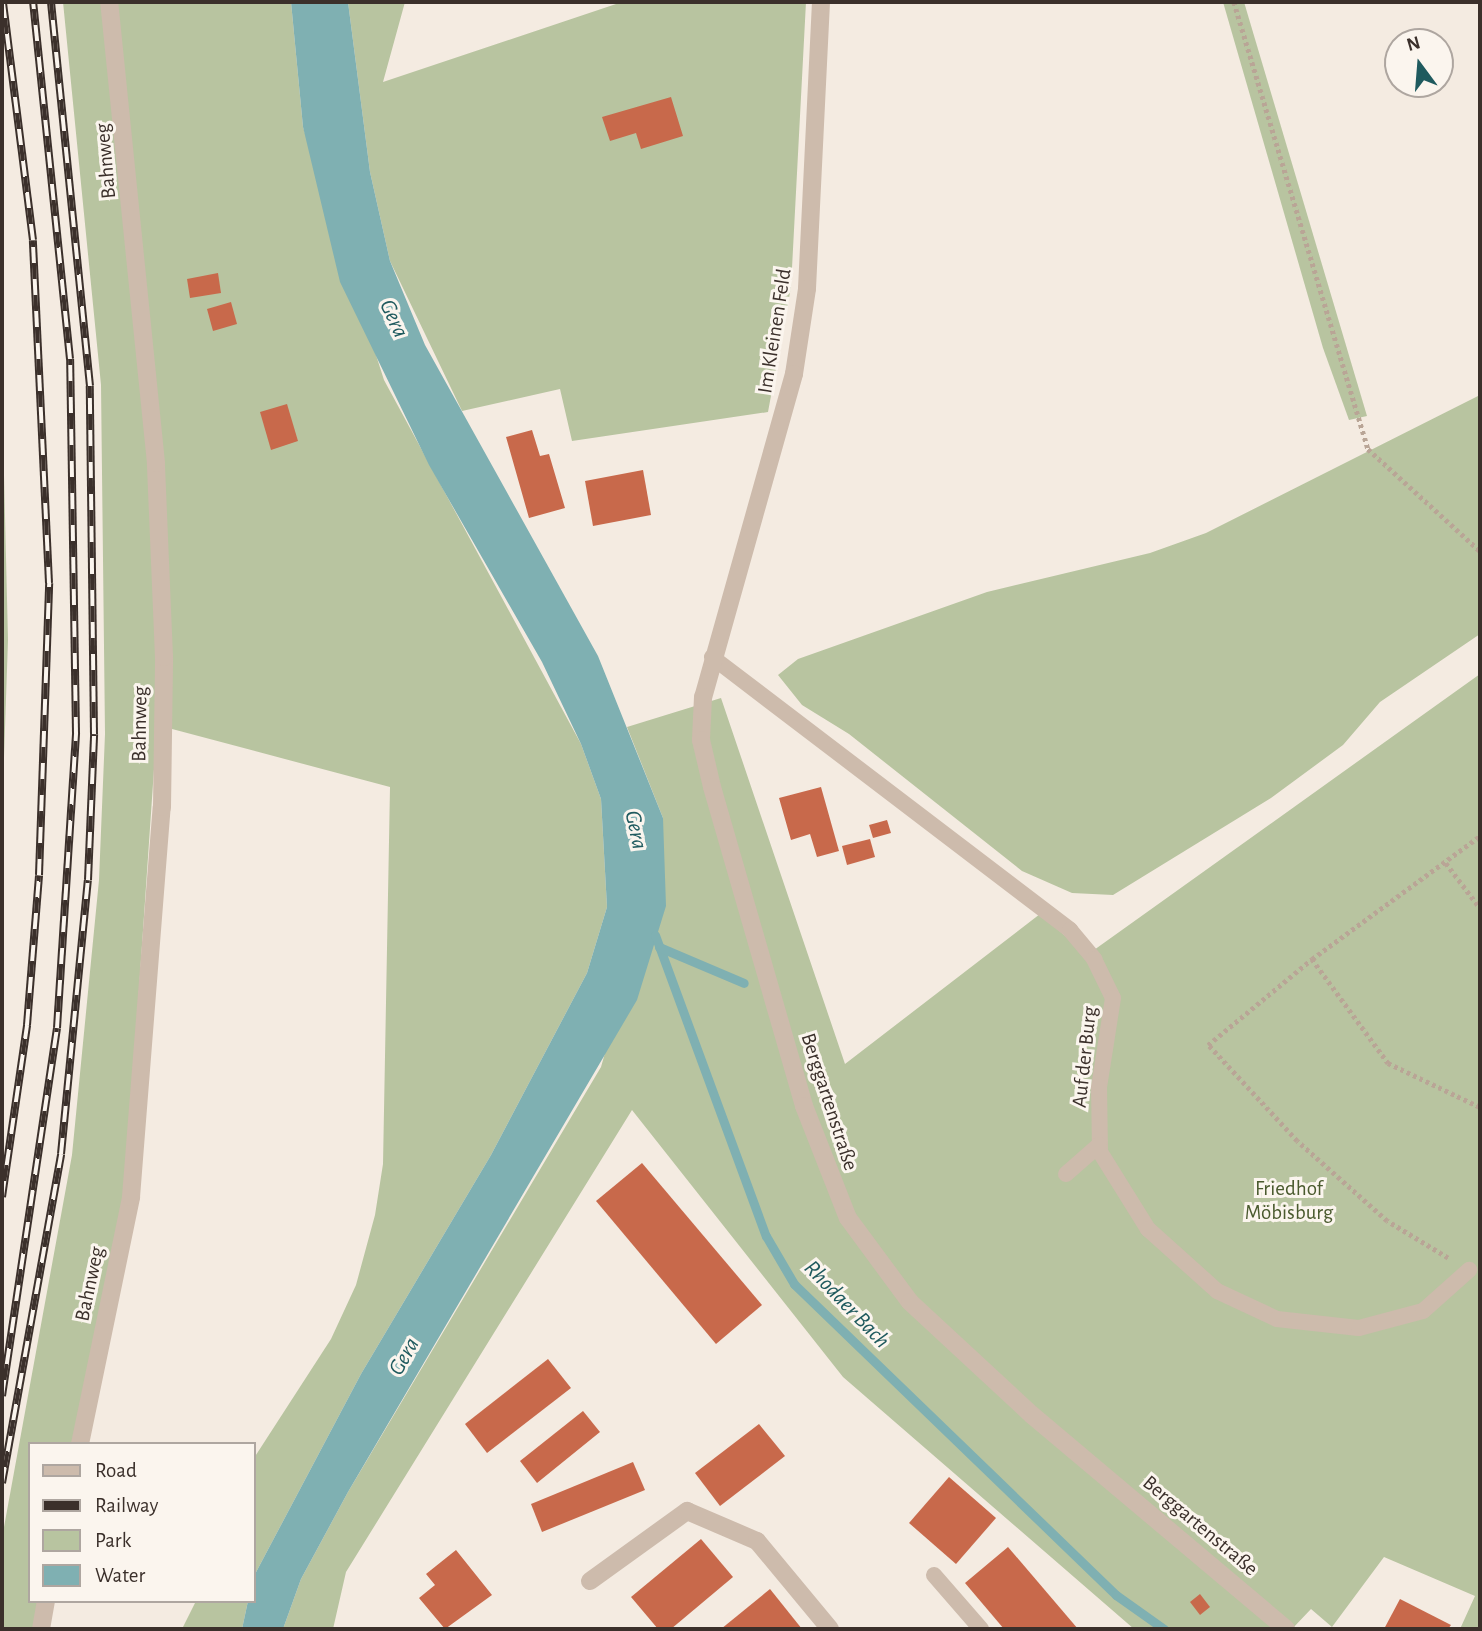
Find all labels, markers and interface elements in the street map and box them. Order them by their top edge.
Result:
north arrow [1384,28,1454,98]
text: N [1405,33,1423,55]
street label: Bahnweg [90,122,122,200]
street label: Im Kleinen Feld [753,267,797,395]
water label: Gera [372,296,414,342]
street label: Bahnweg [127,686,153,762]
water label: Gera [617,808,653,852]
street label: Auf der Burg [1067,1005,1103,1109]
street label: Berggartenstraße [795,1030,863,1174]
park label: Friedhof Möbisburg [1245,1176,1333,1226]
street label: Bahnweg [70,1244,110,1324]
water label: Rhodaer Bach [797,1255,895,1355]
water label: Gera [383,1333,427,1381]
legend [28,1442,256,1603]
text: Road [95,1460,137,1481]
street label: Berggartenstraße [1137,1470,1263,1582]
text: Railway [95,1495,158,1516]
text: Park [95,1530,131,1551]
text: Water [95,1565,145,1586]

